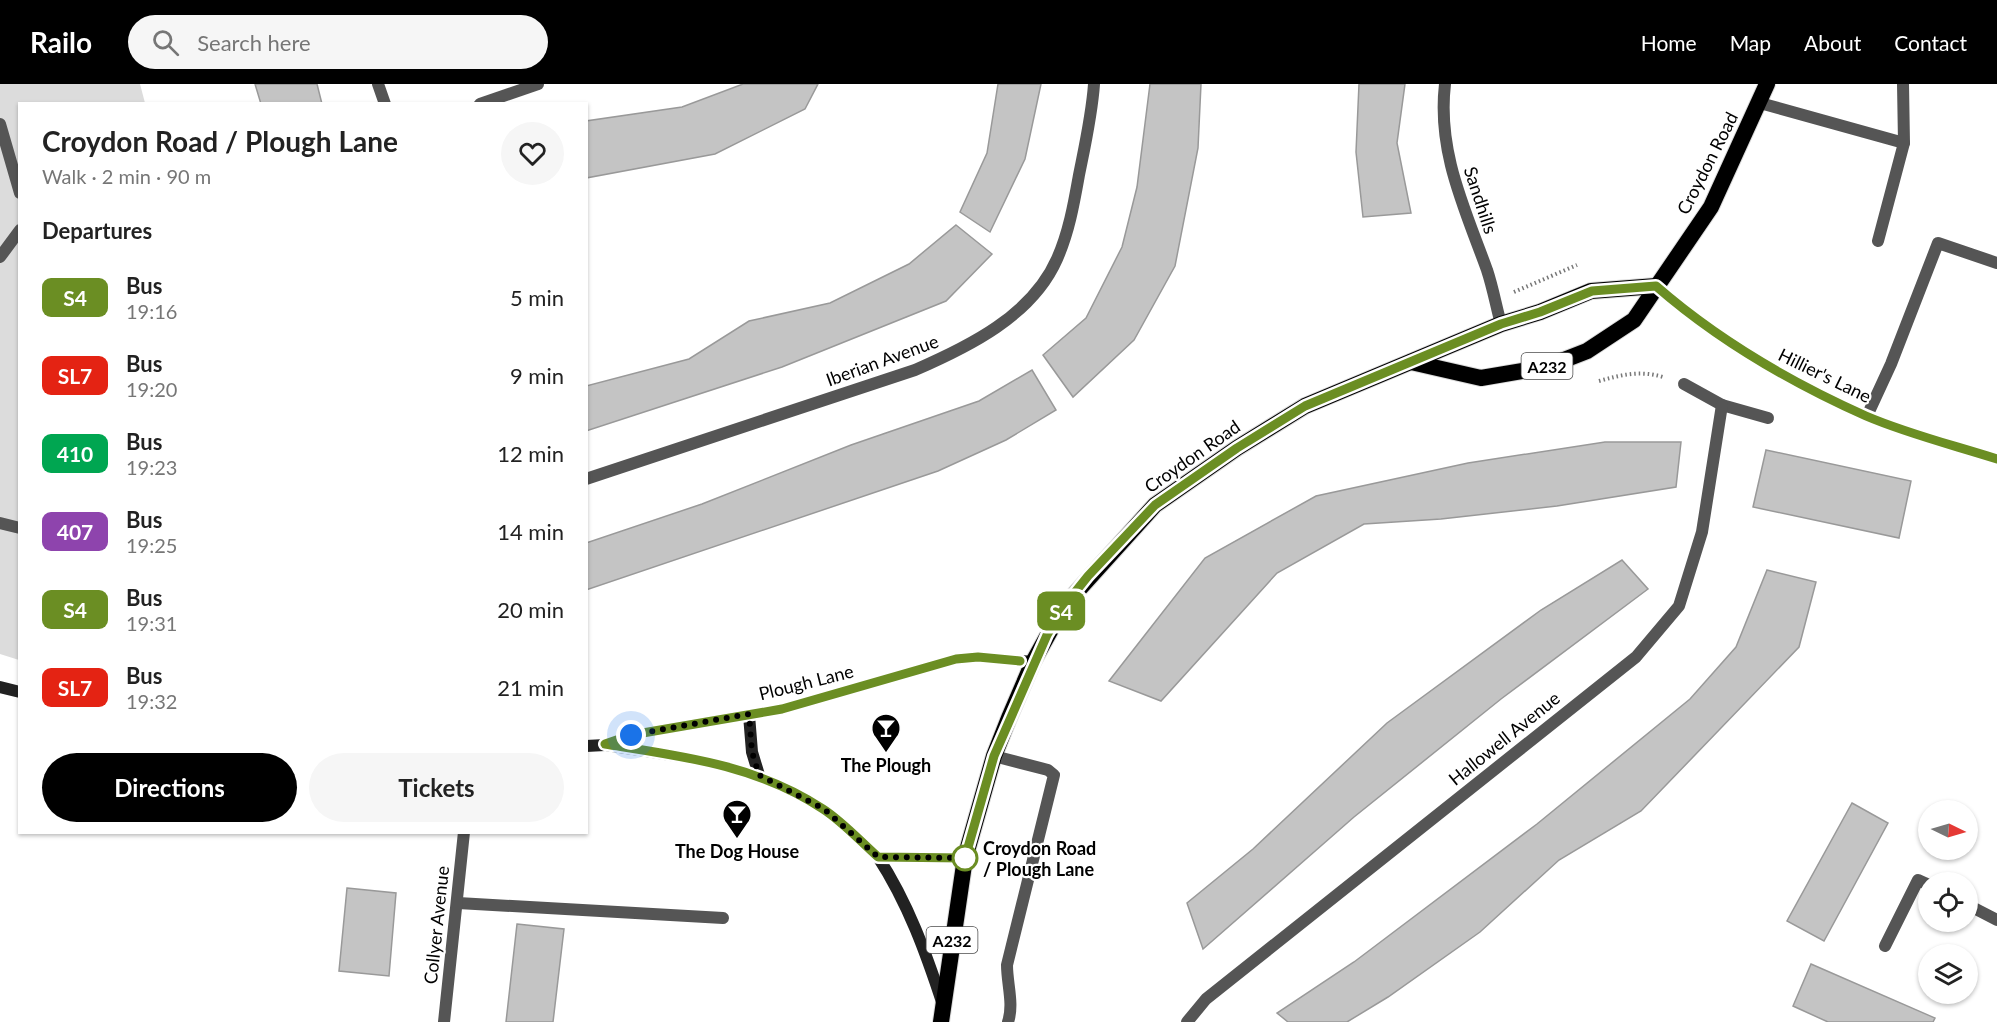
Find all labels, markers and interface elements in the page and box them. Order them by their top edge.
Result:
search box [128,15,548,69]
text: Railo [30,25,92,59]
icon: search [149,26,182,59]
text: Search here [197,29,311,56]
text: Home [1641,30,1697,55]
text: Map [1730,30,1771,55]
text: About [1804,30,1861,55]
text: Contact [1894,30,1967,55]
street label: Croydon Road [1672,108,1742,218]
button: heart [501,122,564,185]
text: Croydon Road / Plough Lane [42,124,398,158]
text: Walk · 2 min · 90 m [42,164,211,188]
street label: Sandhills [1460,164,1502,237]
text: Departures [42,217,152,244]
text: Bus [126,272,162,299]
text: 5 min [510,284,564,311]
text: S4 [63,285,87,310]
text: 19:16 [126,299,177,323]
street label: Iberian Avenue [823,329,941,391]
street label: Hillier's Lane [1775,343,1875,407]
text: Bus [126,350,162,377]
road number: A232 [1522,353,1572,379]
text: 9 min [510,362,564,389]
text: SL7 [58,363,92,388]
text: 19:20 [126,377,177,401]
street label: Croydon Road [1140,415,1244,497]
text: Bus [126,428,162,455]
text: 12 min [497,440,564,467]
text: 410 [57,441,93,466]
text: 19:23 [126,455,177,479]
text: Bus [126,506,162,533]
text: 14 min [497,518,564,545]
text: 407 [57,519,93,544]
text: 19:25 [126,533,177,557]
text: Bus [126,584,162,611]
line badge: S4 [1034,592,1088,630]
text: 20 min [497,596,564,623]
text: S4 [63,597,87,622]
text: S4 [1049,599,1073,624]
text: 19:31 [126,611,177,635]
street label: Plough Lane [756,660,856,704]
text: Bus [126,662,162,689]
text: 21 min [497,674,564,701]
text: SL7 [58,675,92,700]
street label: Hallowell Avenue [1444,686,1564,790]
text: 19:32 [126,689,177,713]
bar icon: The Plough [870,712,902,754]
your location [616,720,646,750]
button: Directions [42,753,297,822]
button: Tickets [309,753,564,822]
place label: The Plough [841,754,931,776]
bar icon: The Dog House [721,798,753,840]
north arrow [1918,800,1978,860]
map controls [1918,800,1978,1004]
place label: Croydon Road / Plough Lane [983,837,1096,880]
place label: The Dog House [675,840,799,862]
marker: Croydon Road / Plough Lane [952,845,978,871]
street label: Collyer Avenue [419,865,453,985]
button: locate [1918,872,1978,932]
road number: A232 [926,927,978,953]
button: layers [1918,944,1978,1004]

